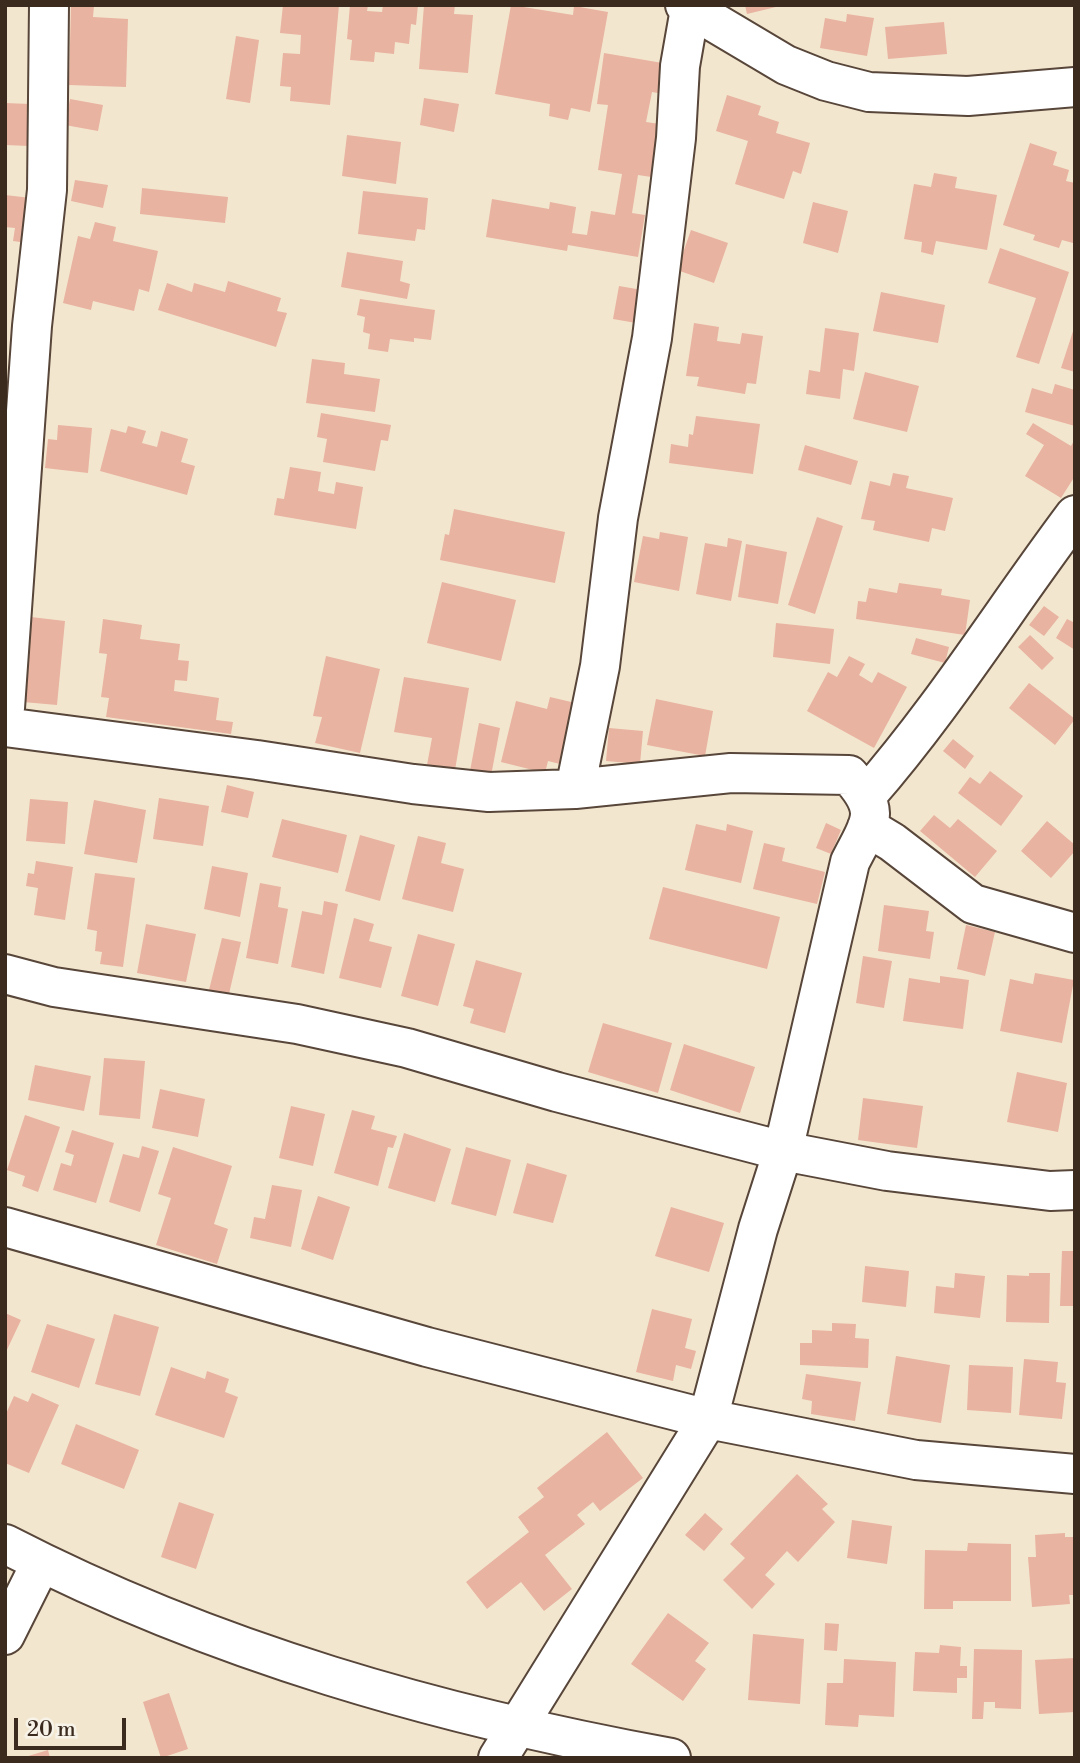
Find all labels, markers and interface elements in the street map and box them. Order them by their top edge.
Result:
scale bar [18,1704,130,1748]
text: 20 m [27,1717,76,1743]

